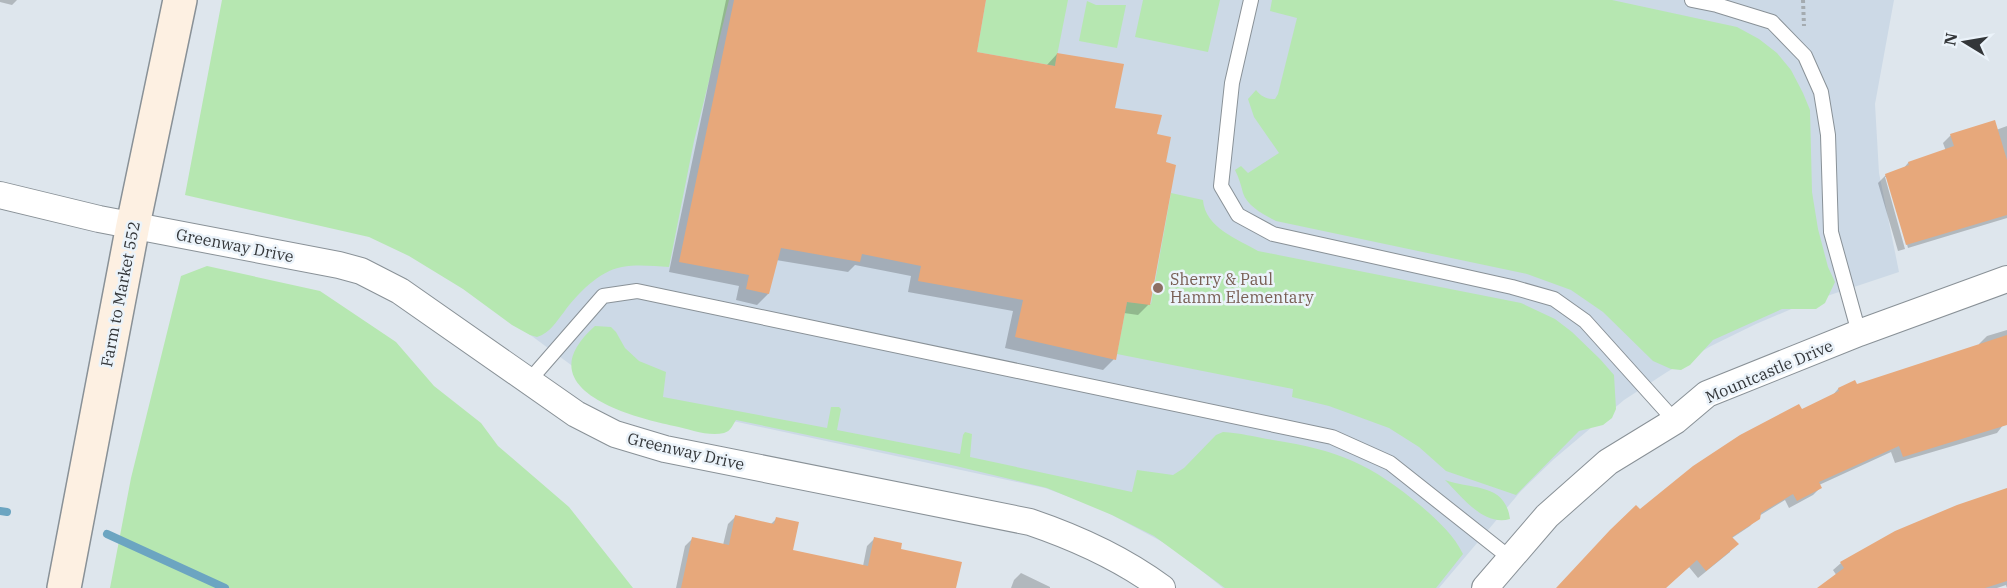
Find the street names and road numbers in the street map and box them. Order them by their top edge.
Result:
street label: Farm to Market 552 [96,219,144,369]
street label: Greenway Drive [175,224,295,266]
street label: Mountcastle Drive [1702,335,1836,407]
street label: Greenway Drive [626,428,746,474]

